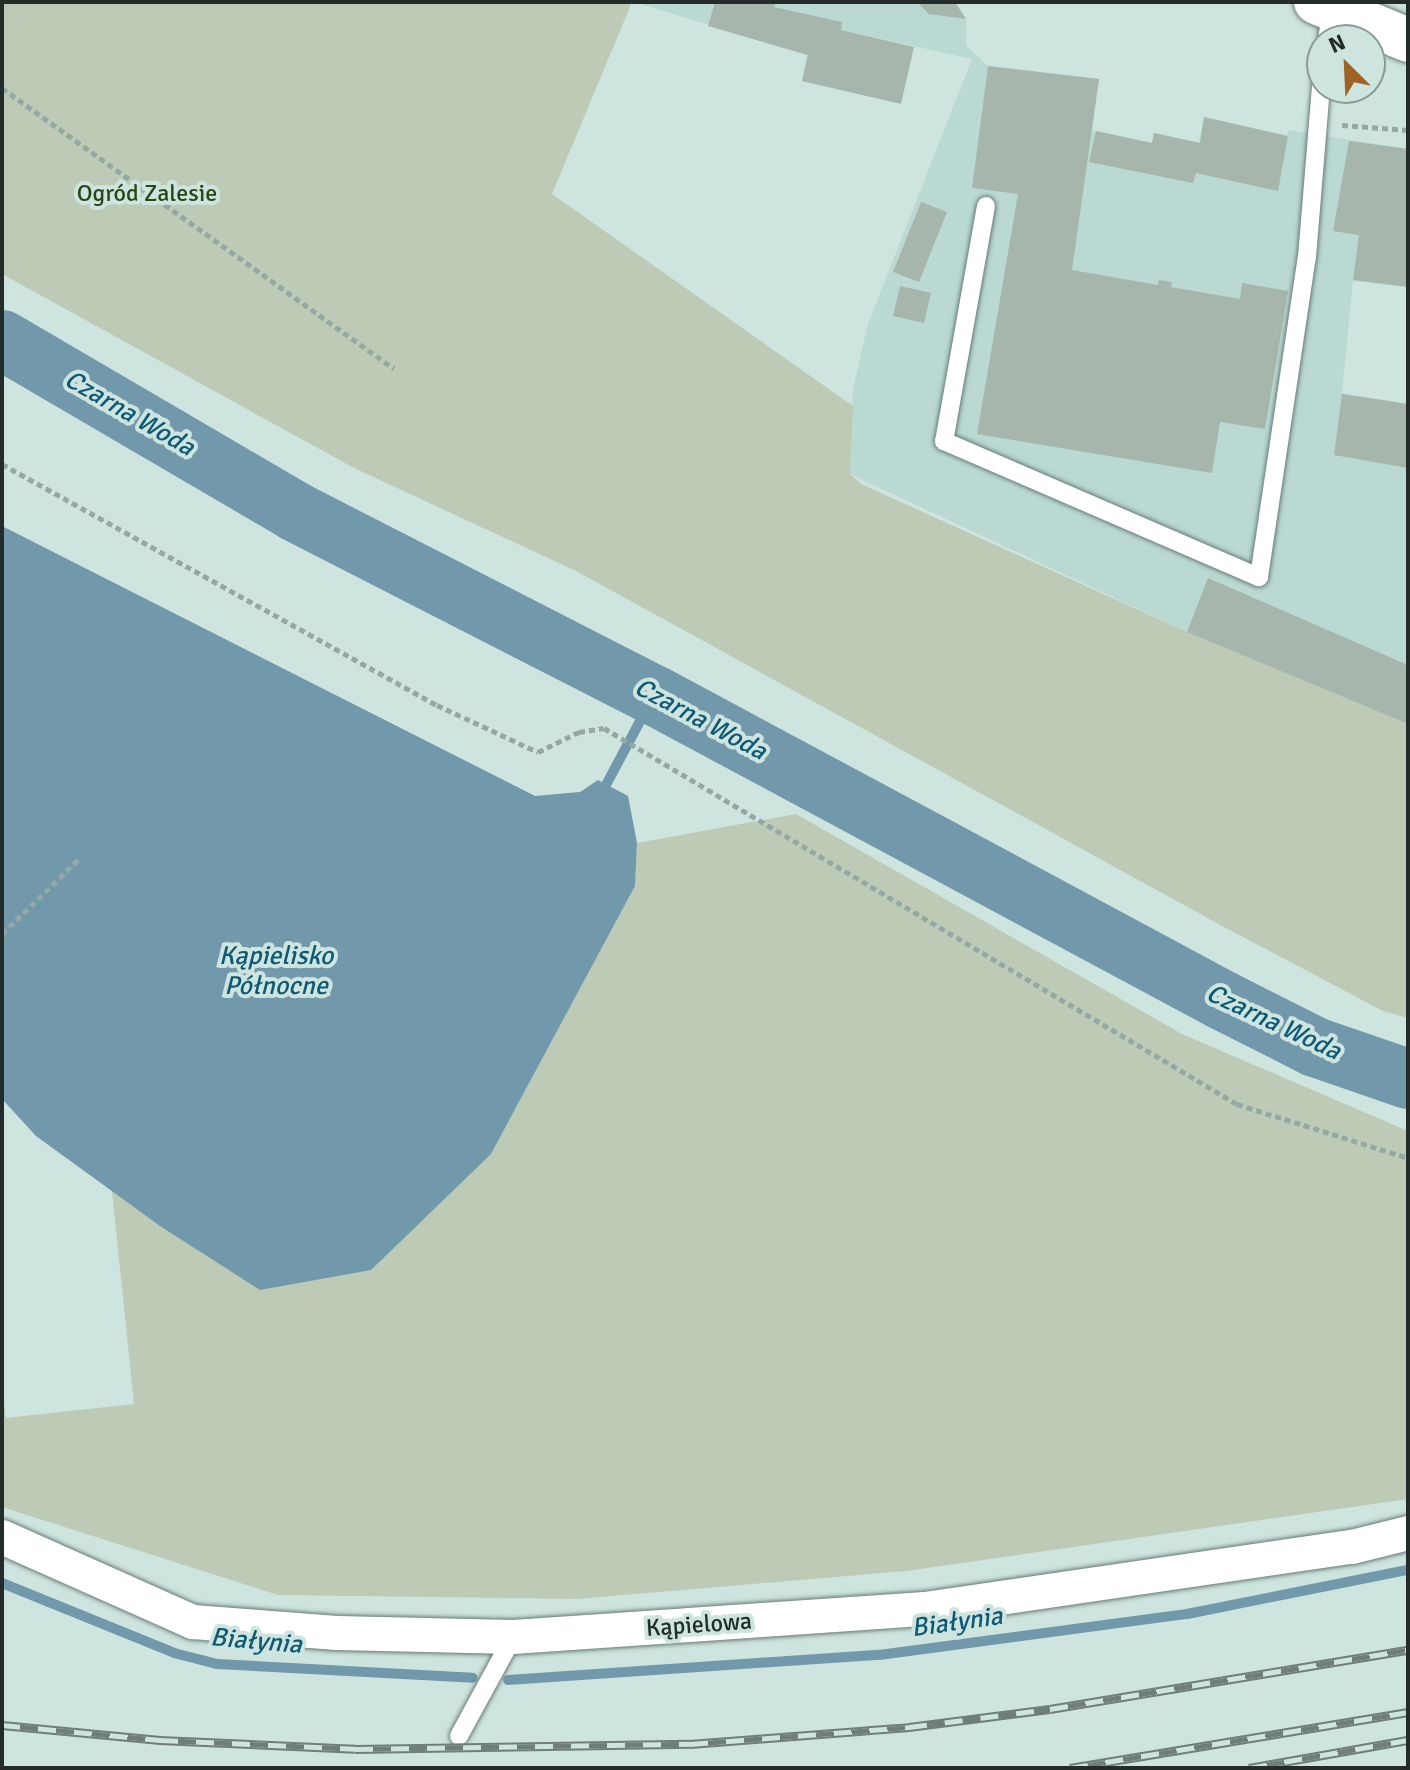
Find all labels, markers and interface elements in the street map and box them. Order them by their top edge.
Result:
north arrow [1306,24,1386,104]
text: N [1324,28,1349,59]
park label: Ogród Zalesie [77,180,217,208]
water label: Czarna Woda [59,364,199,464]
water label: Czarna Woda [629,672,771,768]
water label: Kąpielisko Północne [219,941,333,1002]
water label: Czarna Woda [1201,978,1345,1068]
water label: Białynia [909,1601,1005,1645]
street label: Kąpielowa [645,1607,753,1643]
water label: Białynia [209,1622,303,1662]

